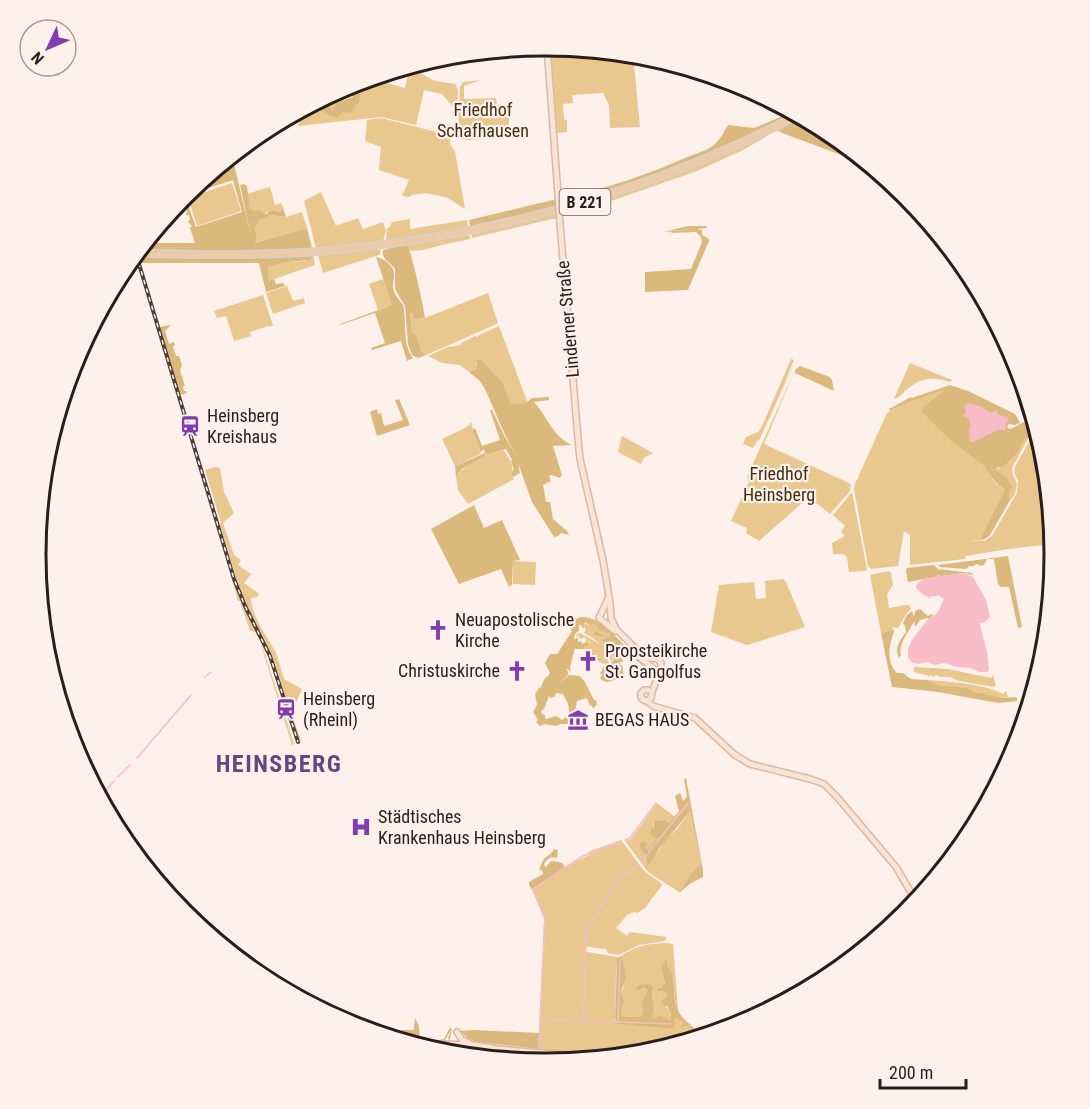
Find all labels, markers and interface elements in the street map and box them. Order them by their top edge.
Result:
north arrow [18,18,78,78]
text: N [27,48,48,68]
park label: Friedhof Schafhausen [437,99,529,141]
road number: B 221 [560,189,610,215]
street label: Linderner Straße [552,260,583,378]
place label: Heinsberg Kreishaus [207,405,279,447]
station icon: Heinsberg Kreishaus [178,414,202,438]
park label: Friedhof Heinsberg [743,463,815,505]
place label: Neuapostolische Kirche [455,609,574,651]
church icon: Neuapostolische Kirche [426,618,450,642]
place label: Propsteikirche St. Gangolfus [605,640,707,682]
church icon: Propsteikirche St. Gangolfus [576,649,600,673]
church icon: Christuskirche [505,659,529,683]
place label: Christuskirche [398,660,500,681]
place label: Heinsberg (Rheinl) [303,688,375,731]
station icon: Heinsberg (Rheinl) [274,697,298,721]
museum icon: BEGAS HAUS [566,708,590,732]
place label: BEGAS HAUS [595,709,689,730]
district label: HEINSBERG [216,750,342,778]
place label: Städtisches Krankenhaus Heinsberg [378,806,546,848]
hospital icon: Städtisches Krankenhaus Heinsberg [349,815,373,839]
scale bar [880,1052,966,1090]
text: 200 m [889,1062,933,1083]

